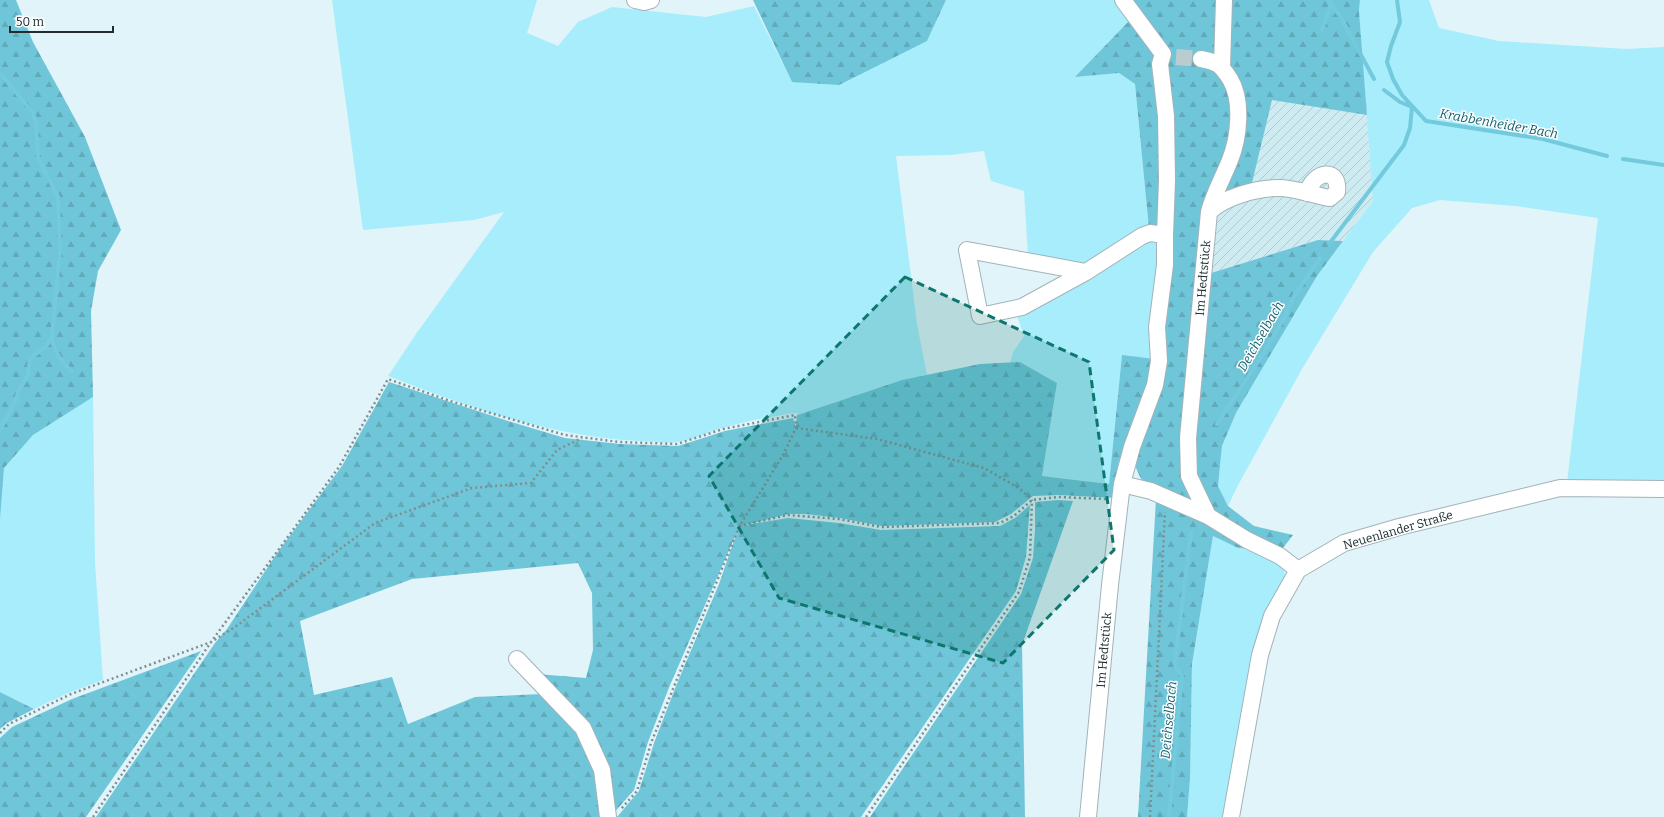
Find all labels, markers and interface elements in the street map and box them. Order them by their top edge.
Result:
scale bar [10,8,113,34]
text: 50 m [16,15,45,29]
water label: Krabbenheider Bach [1439,106,1559,141]
street label: Im Hedtstück [1193,240,1213,316]
water label: Deichselbach [1234,299,1286,374]
street label: Neuenlander Straße [1342,508,1454,552]
street label: Im Hedtstück [1094,612,1114,688]
water label: Deichselbach [1158,680,1179,760]

